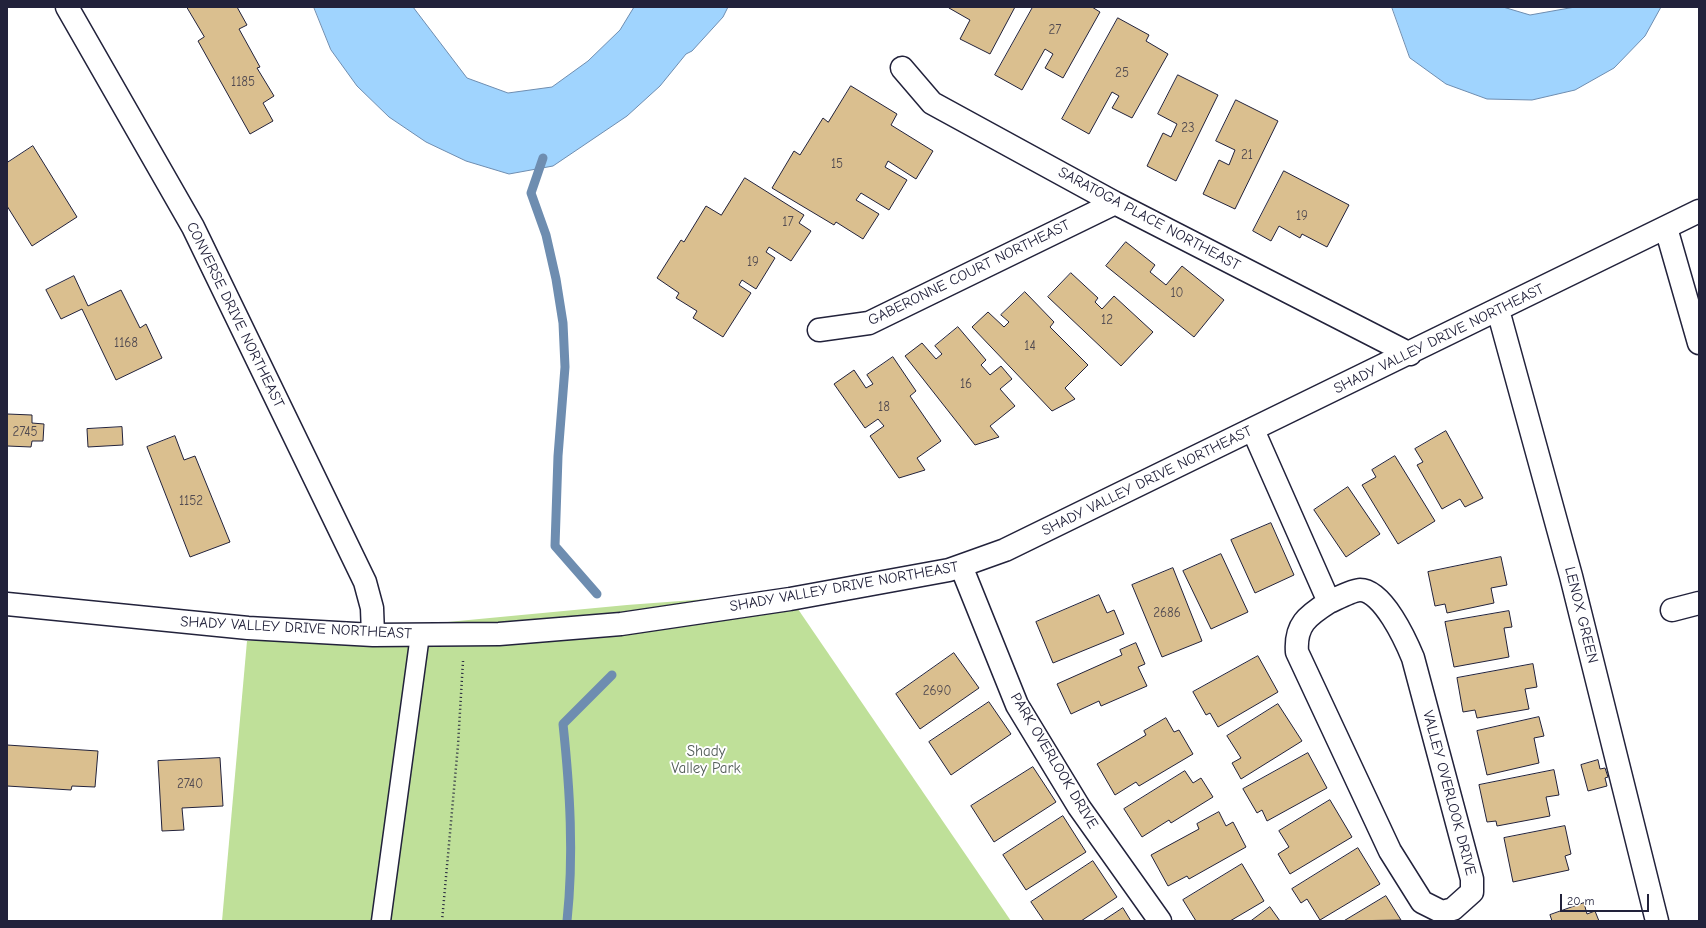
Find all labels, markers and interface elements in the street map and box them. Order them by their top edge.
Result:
house number: 27 [1049,22,1061,38]
house number: 25 [1115,65,1129,81]
house number: 1185 [231,74,255,90]
house number: 23 [1181,120,1195,136]
house number: 21 [1241,147,1253,163]
house number: 15 [831,156,843,172]
street label: SARATOGA PLACE NORTHEAST [1055,163,1243,275]
house number: 19 [1296,208,1308,224]
house number: 17 [782,214,794,230]
street label: GABERONNE COURT NORTHEAST [865,216,1073,330]
street label: CONVERSE DRIVE NORTHEAST [182,219,288,411]
house number: 19 [747,254,759,270]
street label: SHADY VALLEY DRIVE NORTHEAST [1331,280,1547,398]
house number: 10 [1170,285,1184,301]
house number: 12 [1101,312,1113,328]
house number: 1168 [114,335,138,351]
house number: 14 [1024,338,1036,354]
house number: 16 [960,376,972,392]
house number: 18 [878,399,890,415]
street label: SHADY VALLEY DRIVE NORTHEAST [1039,422,1255,540]
house number: 2745 [12,424,38,440]
house number: 1152 [179,493,203,509]
street label: SHADY VALLEY DRIVE NORTHEAST [728,558,960,616]
street label: LENOX GREEN [1560,565,1602,665]
house number: 2686 [1153,605,1181,621]
street label: SHADY VALLEY DRIVE NORTHEAST [180,613,412,643]
house number: 2690 [923,683,951,699]
street label: PARK OVERLOOK DRIVE [1006,690,1102,832]
street label: VALLEY OVERLOOK DRIVE [1418,708,1480,878]
park label: Shady Valley Park [671,743,741,778]
house number: 2740 [177,776,203,792]
scale bar [1562,886,1651,912]
text: 20 m [1567,894,1595,908]

